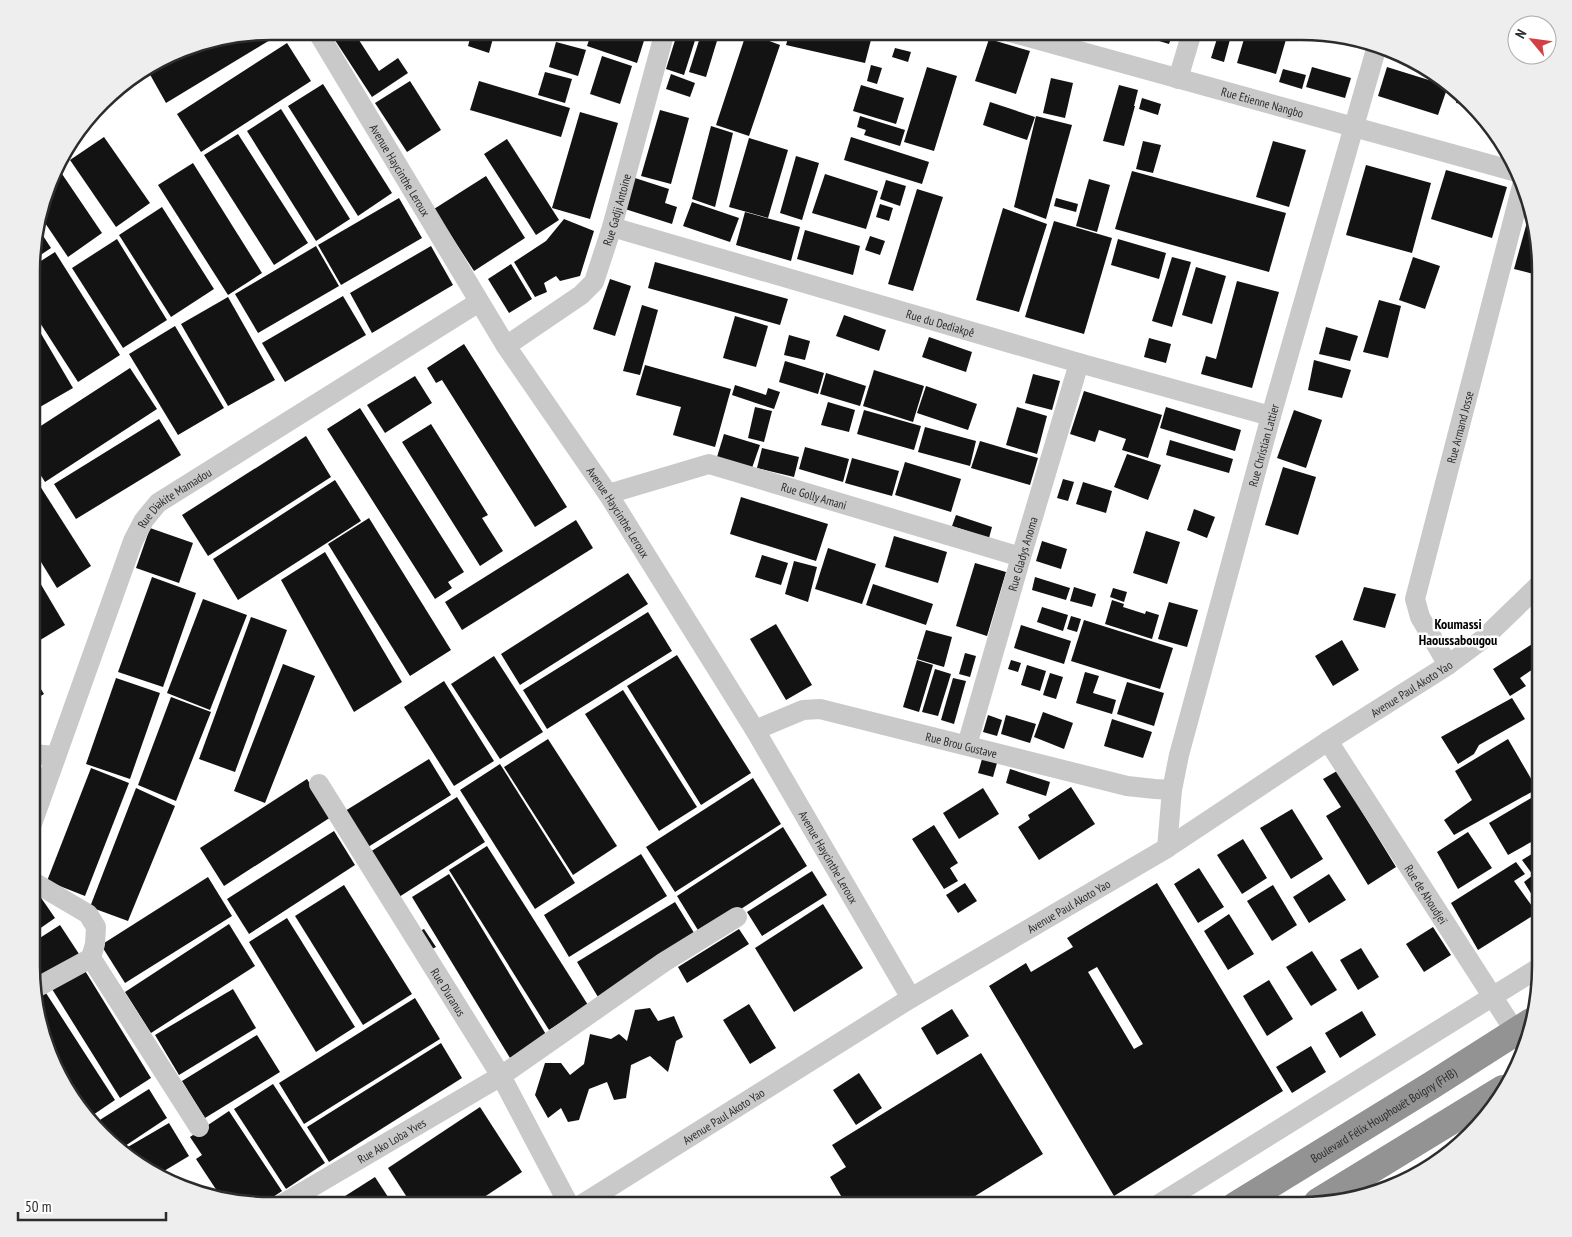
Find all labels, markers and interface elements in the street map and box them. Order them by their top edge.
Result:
north arrow [1507,15,1557,65]
text: N [1511,26,1530,41]
street label: Rue Etienne Nangbo [1220,83,1305,120]
street label: Avenue Haycinthe Leroux [367,121,434,219]
street label: Rue Gadji Antoine [599,172,634,247]
street label: Rue du Dediakpê [905,306,976,340]
street label: Rue Armand Josse [1443,389,1476,465]
street label: Rue Christian Lattier [1245,401,1282,488]
street label: Rue Diakite Mamadou [134,464,214,530]
street label: Avenue Haycinthe Leroux [584,464,653,560]
street label: Rue Golly Amani [779,478,849,512]
street label: Rue Gladys Anoma [1004,515,1040,593]
district label: Koumassi Haoussabougou [1419,615,1497,649]
street label: Avenue Paul Akoto Yao [1367,657,1455,720]
street label: Rue Brou Gustave [924,728,999,761]
street label: Avenue Haycinthe Leroux [796,808,862,906]
street label: Rue de Ahoudjeï [1402,862,1451,927]
street label: Avenue Paul Akoto Yao [1024,876,1113,936]
street label: Rue D'uranus [428,965,469,1019]
street label: Boulevard Félix Houphouët Boigny (FHB) [1308,1064,1459,1165]
street label: Avenue Paul Akoto Yao [680,1084,767,1147]
street label: Rue Ako Loba Yves [355,1114,428,1166]
scale bar [18,1190,165,1222]
text: 50 m [25,1197,51,1216]

